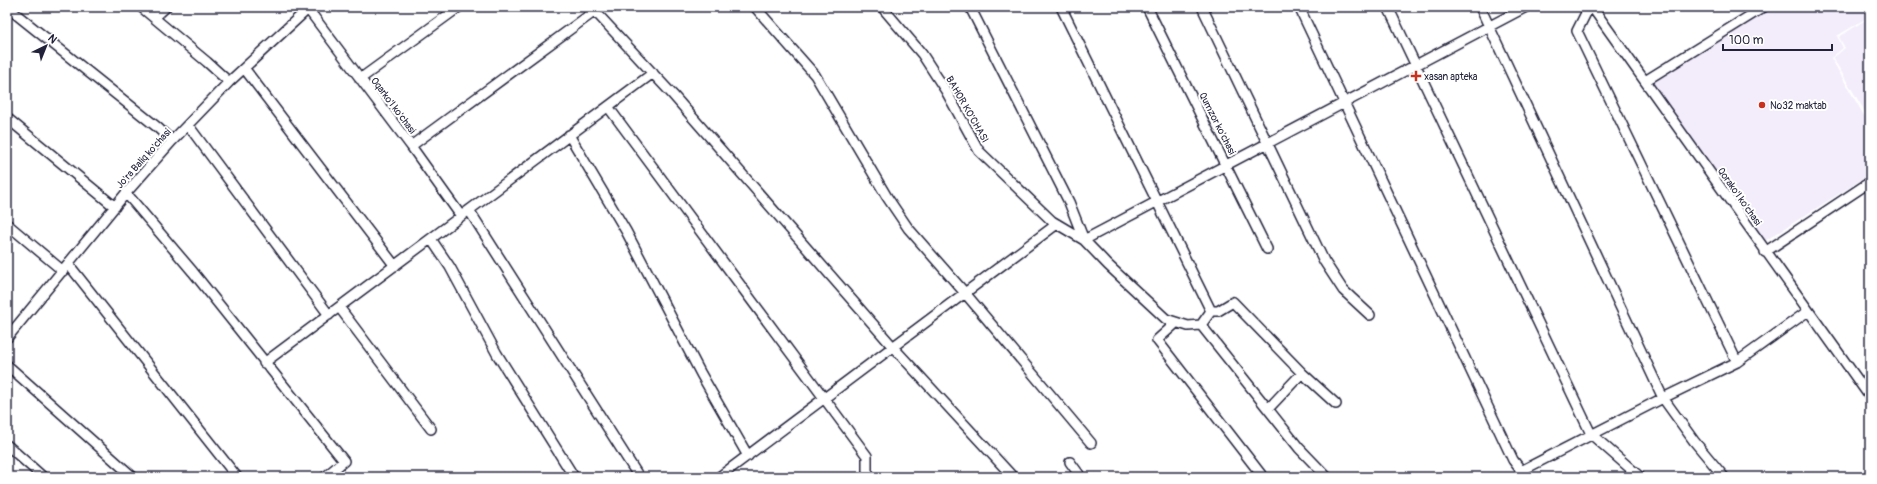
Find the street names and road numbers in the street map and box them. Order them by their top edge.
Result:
street label: BAHOR KO'CHASI [943,74,991,145]
street label: Oqarko'l ko'chasi [368,75,418,136]
street label: Qumzor ko'chasi [1196,90,1238,157]
street label: Jo'ra Baliq ko'chasi [114,126,174,191]
street label: Qorako'l ko'chasi [1715,165,1764,228]

